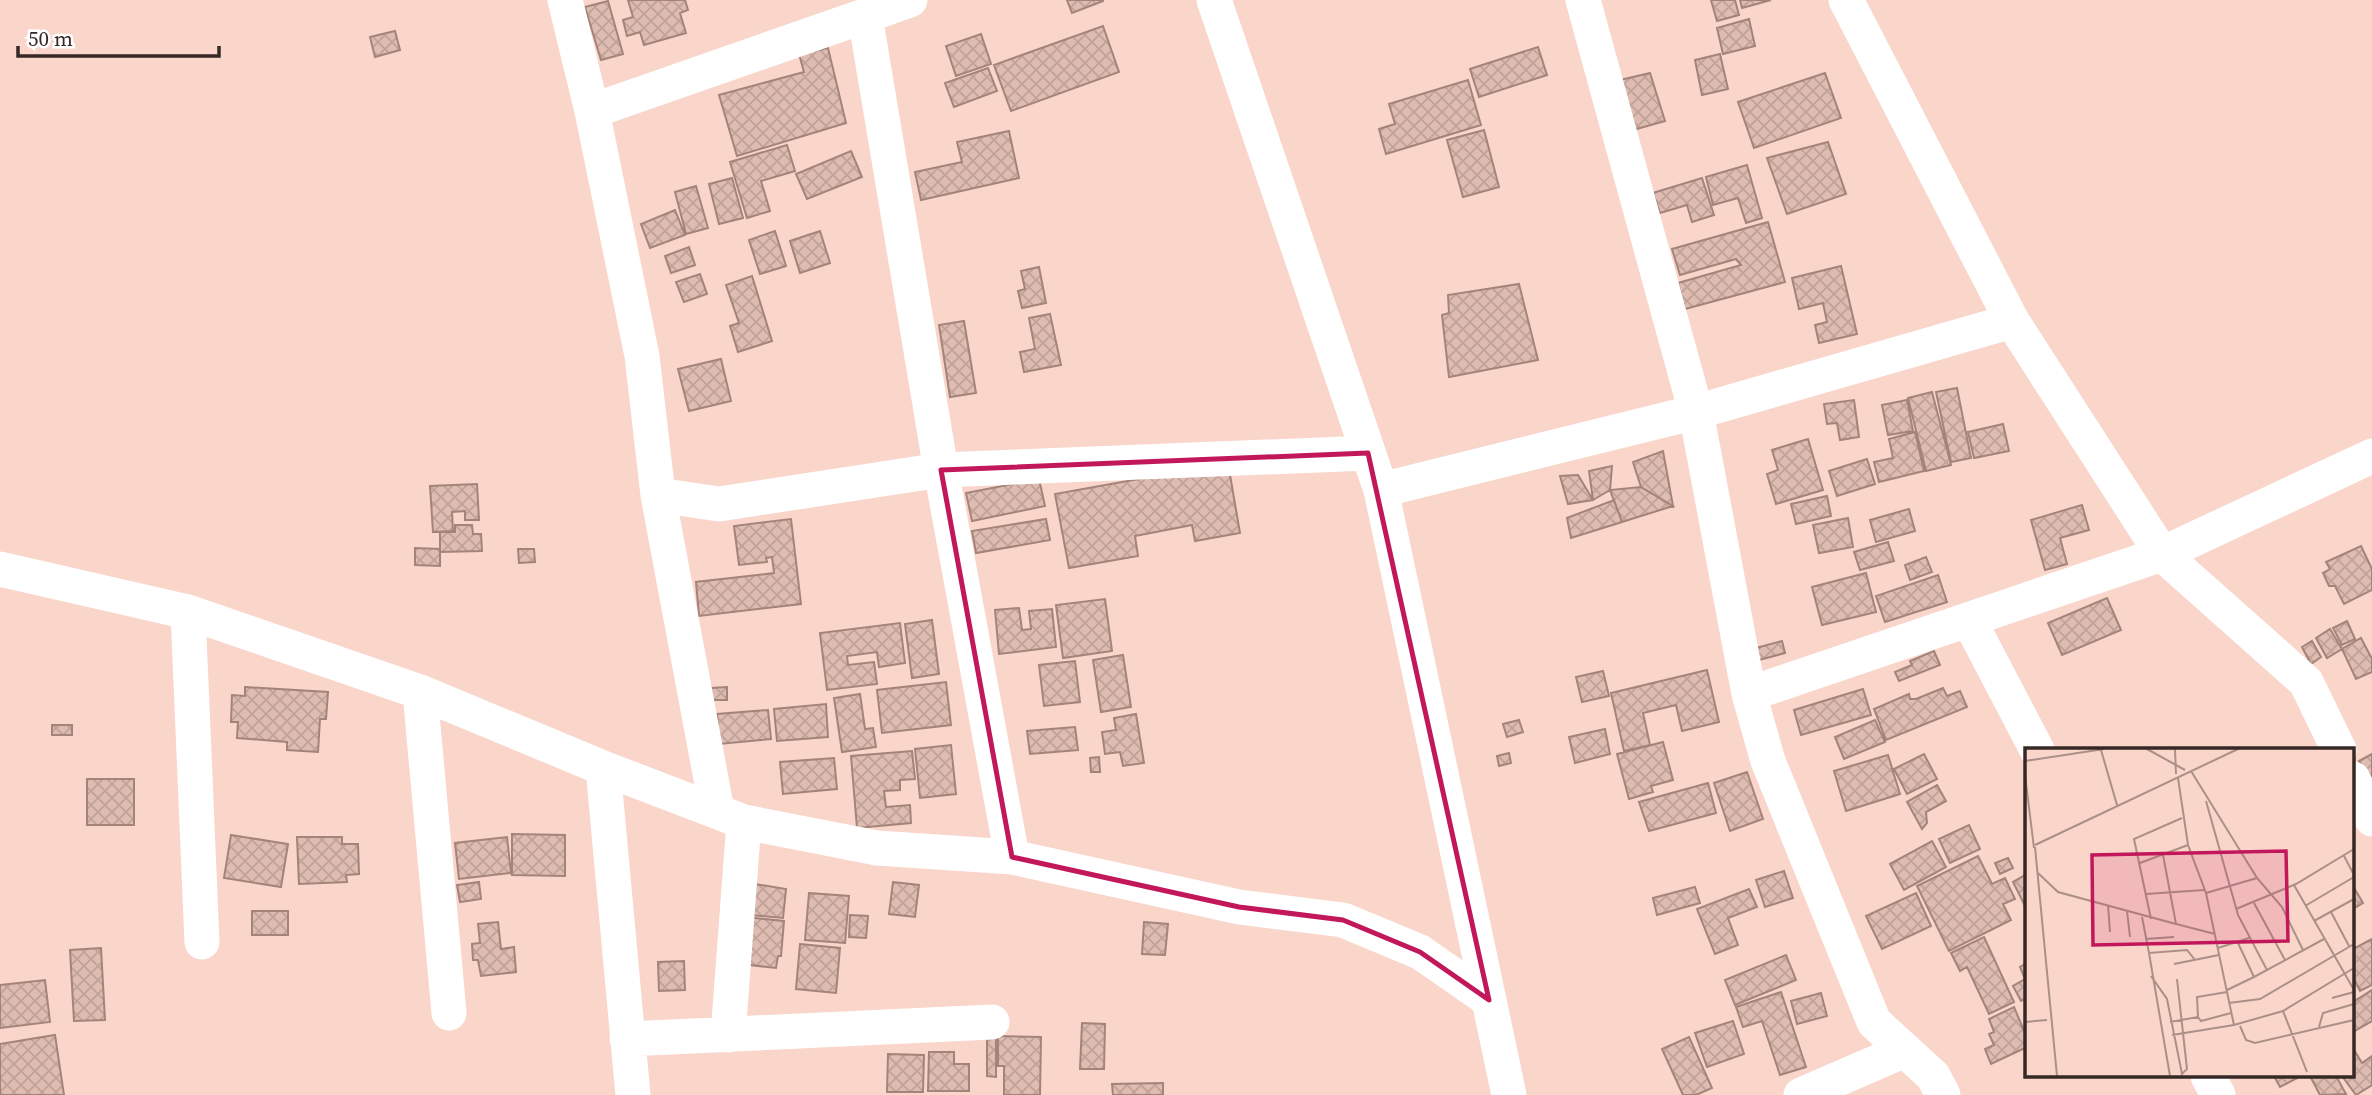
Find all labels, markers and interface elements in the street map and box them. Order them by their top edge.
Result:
scale bar [18,14,219,58]
text: 50 m [28,24,73,53]
inset map [2025,748,2354,1078]

